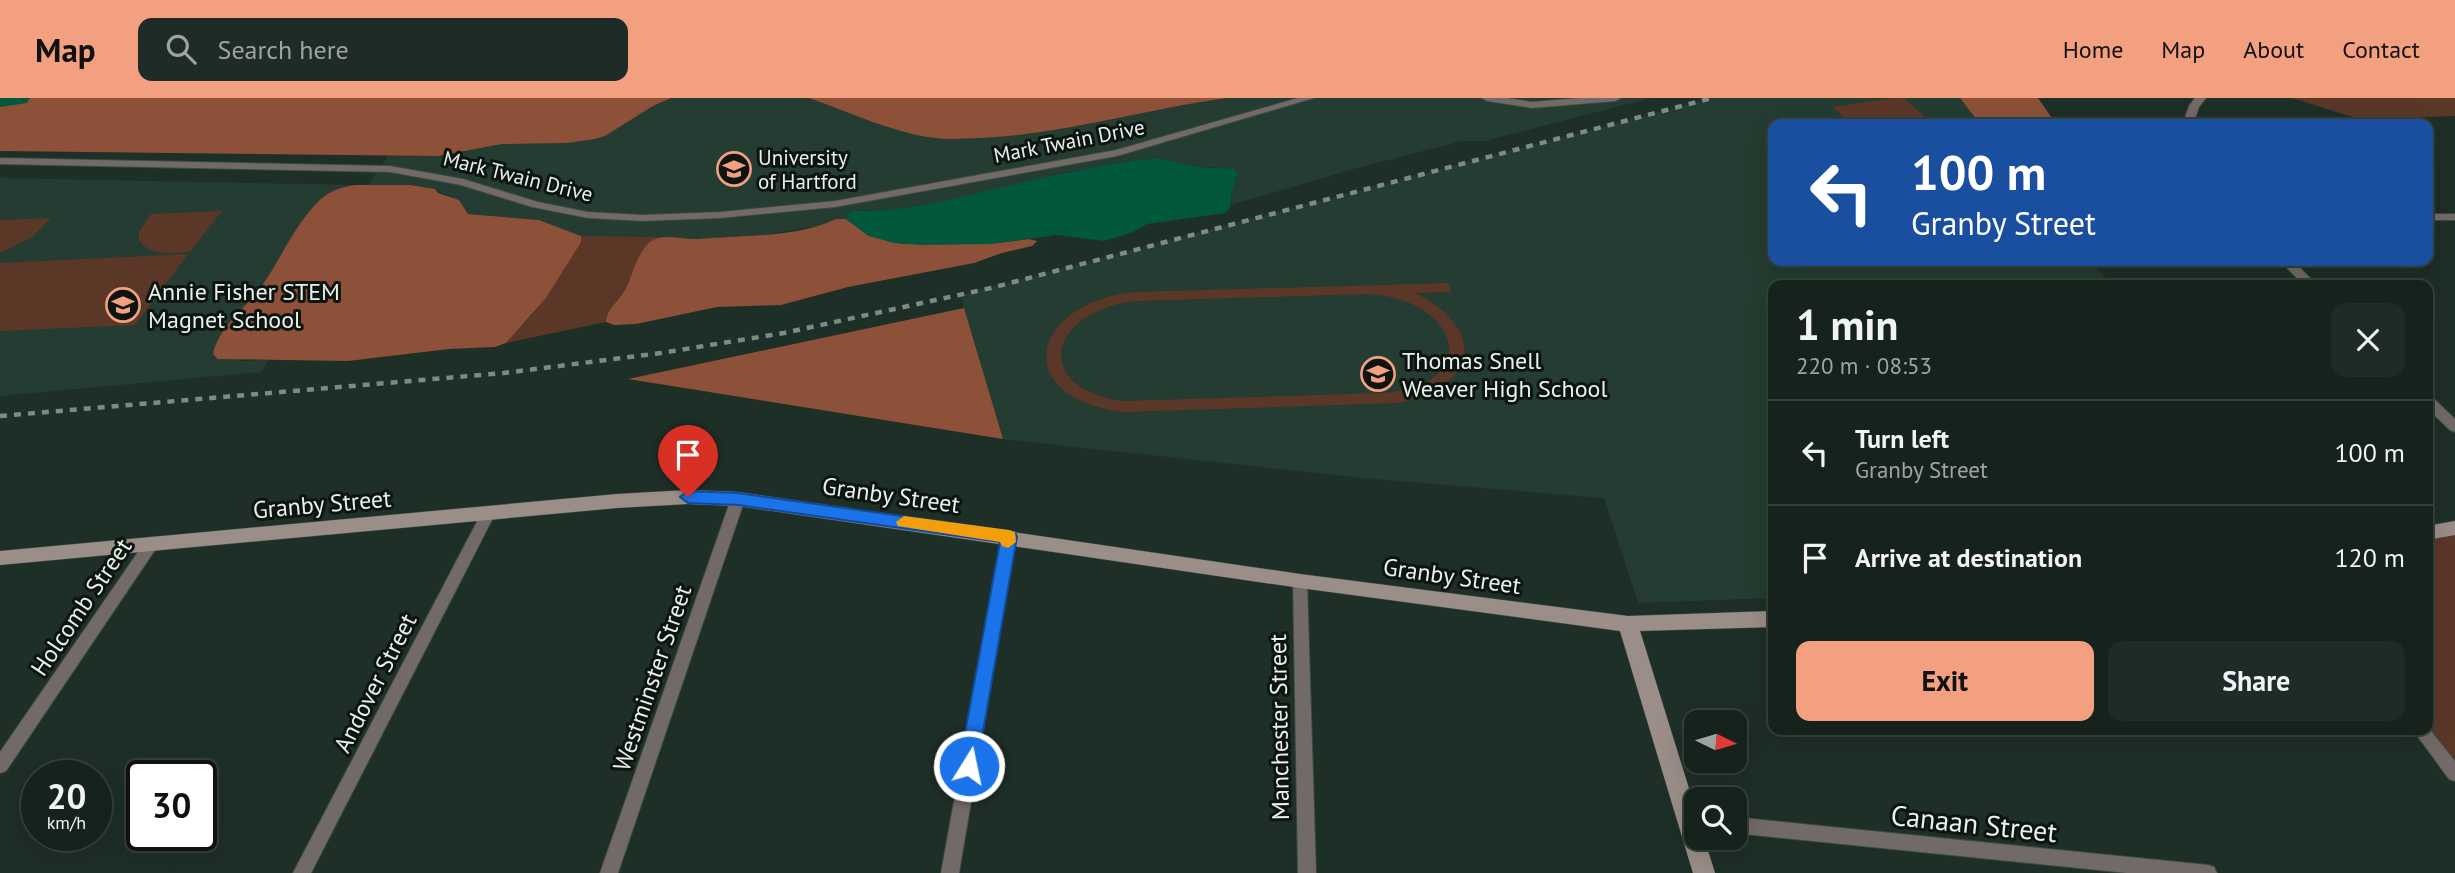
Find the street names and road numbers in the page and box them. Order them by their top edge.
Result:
street label: Mark Twain Drive [991,113,1147,169]
street label: Mark Twain Drive [440,144,596,208]
street label: Granby Street [820,470,962,520]
street label: Granby Street [252,483,392,525]
street label: Holcomb Street [24,532,138,682]
street label: Granby Street [1381,551,1523,601]
street label: Westminster Street [606,581,698,775]
street label: Andover Street [327,608,423,758]
street label: Manchester Street [1262,634,1296,820]
street label: Canaan Street [1889,796,2059,850]

